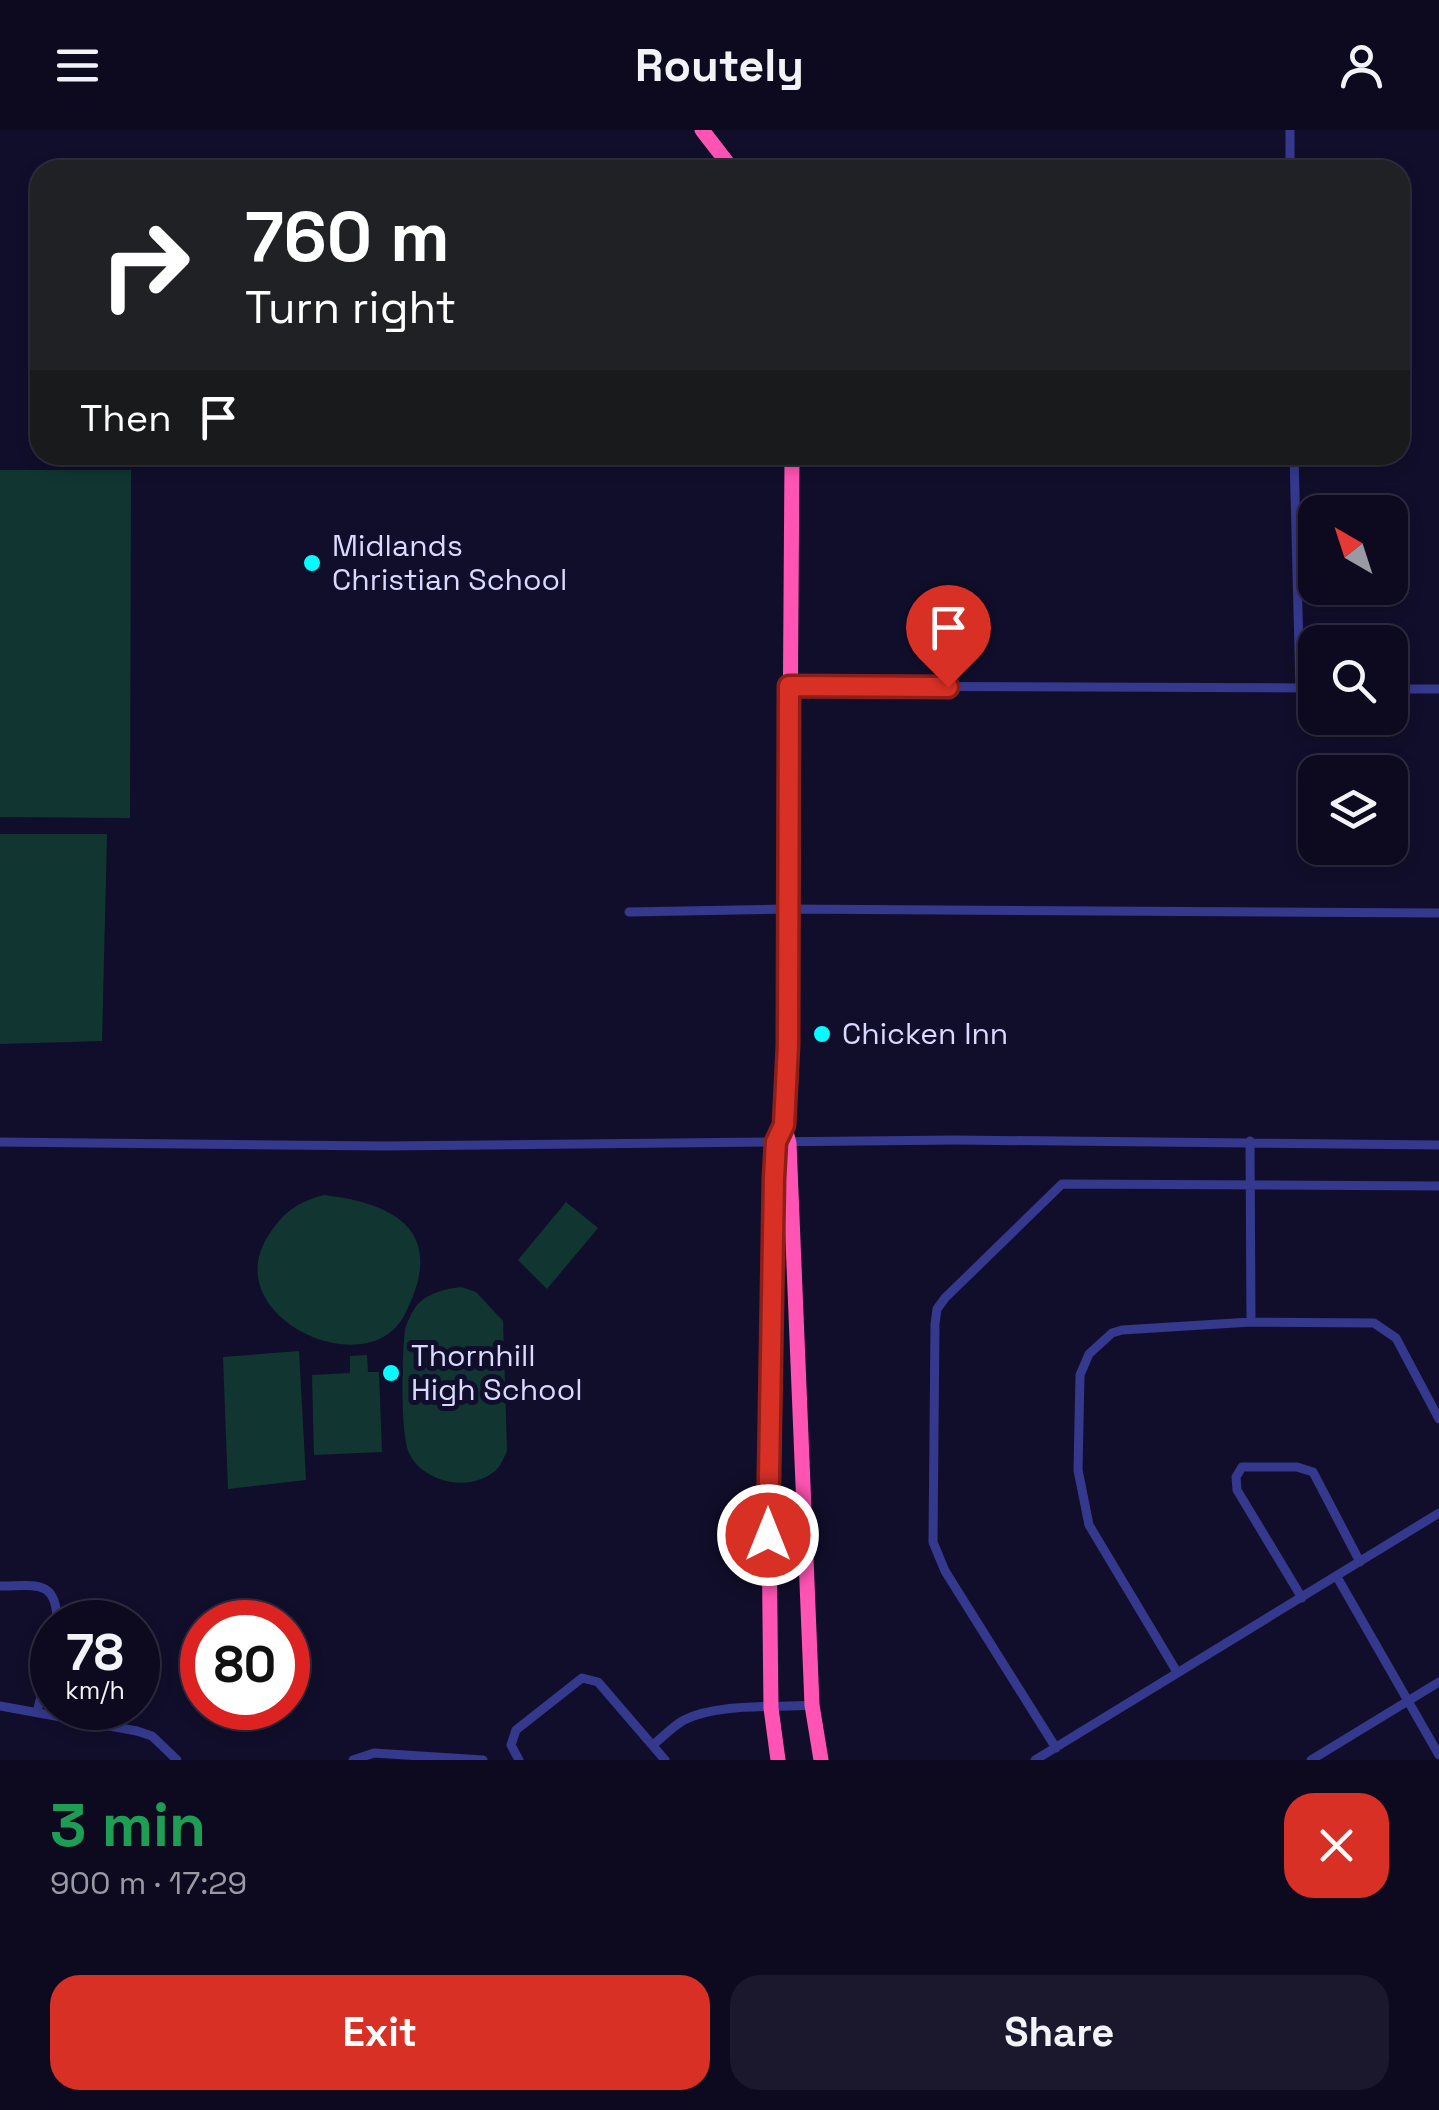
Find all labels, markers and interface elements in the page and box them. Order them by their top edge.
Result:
text: Routely [635,37,804,94]
icon: menu [50,38,105,93]
icon: person [1334,38,1389,93]
text: 760 m [245,192,450,281]
icon: right [80,200,210,330]
text: Turn right [245,279,456,336]
icon: arrive [191,390,246,445]
text: Then [80,394,171,442]
north arrow [1298,495,1408,605]
map controls [1298,495,1408,865]
place label: Midlands Christian School [332,526,567,599]
marker: Midlands Christian School [301,552,323,574]
pin [906,585,991,688]
icon: arrive [921,600,976,655]
button: search [1298,625,1408,735]
button: layers [1298,755,1408,865]
place label: Chicken Inn [842,1014,1008,1053]
marker: Chicken Inn [811,1023,833,1045]
place label: Thornhill High School [411,1336,583,1409]
marker: Thornhill High School [380,1362,402,1384]
position arrow [716,1483,820,1587]
speed limit sign: 80 [180,1600,310,1730]
text: 78 [66,1621,124,1685]
text: km/h [65,1674,125,1706]
text: 3 min [50,1787,206,1864]
button: close [1284,1793,1389,1898]
text: 900 m · 17:29 [50,1863,247,1903]
button: Exit [50,1975,710,2090]
button: Share [730,1975,1389,2090]

